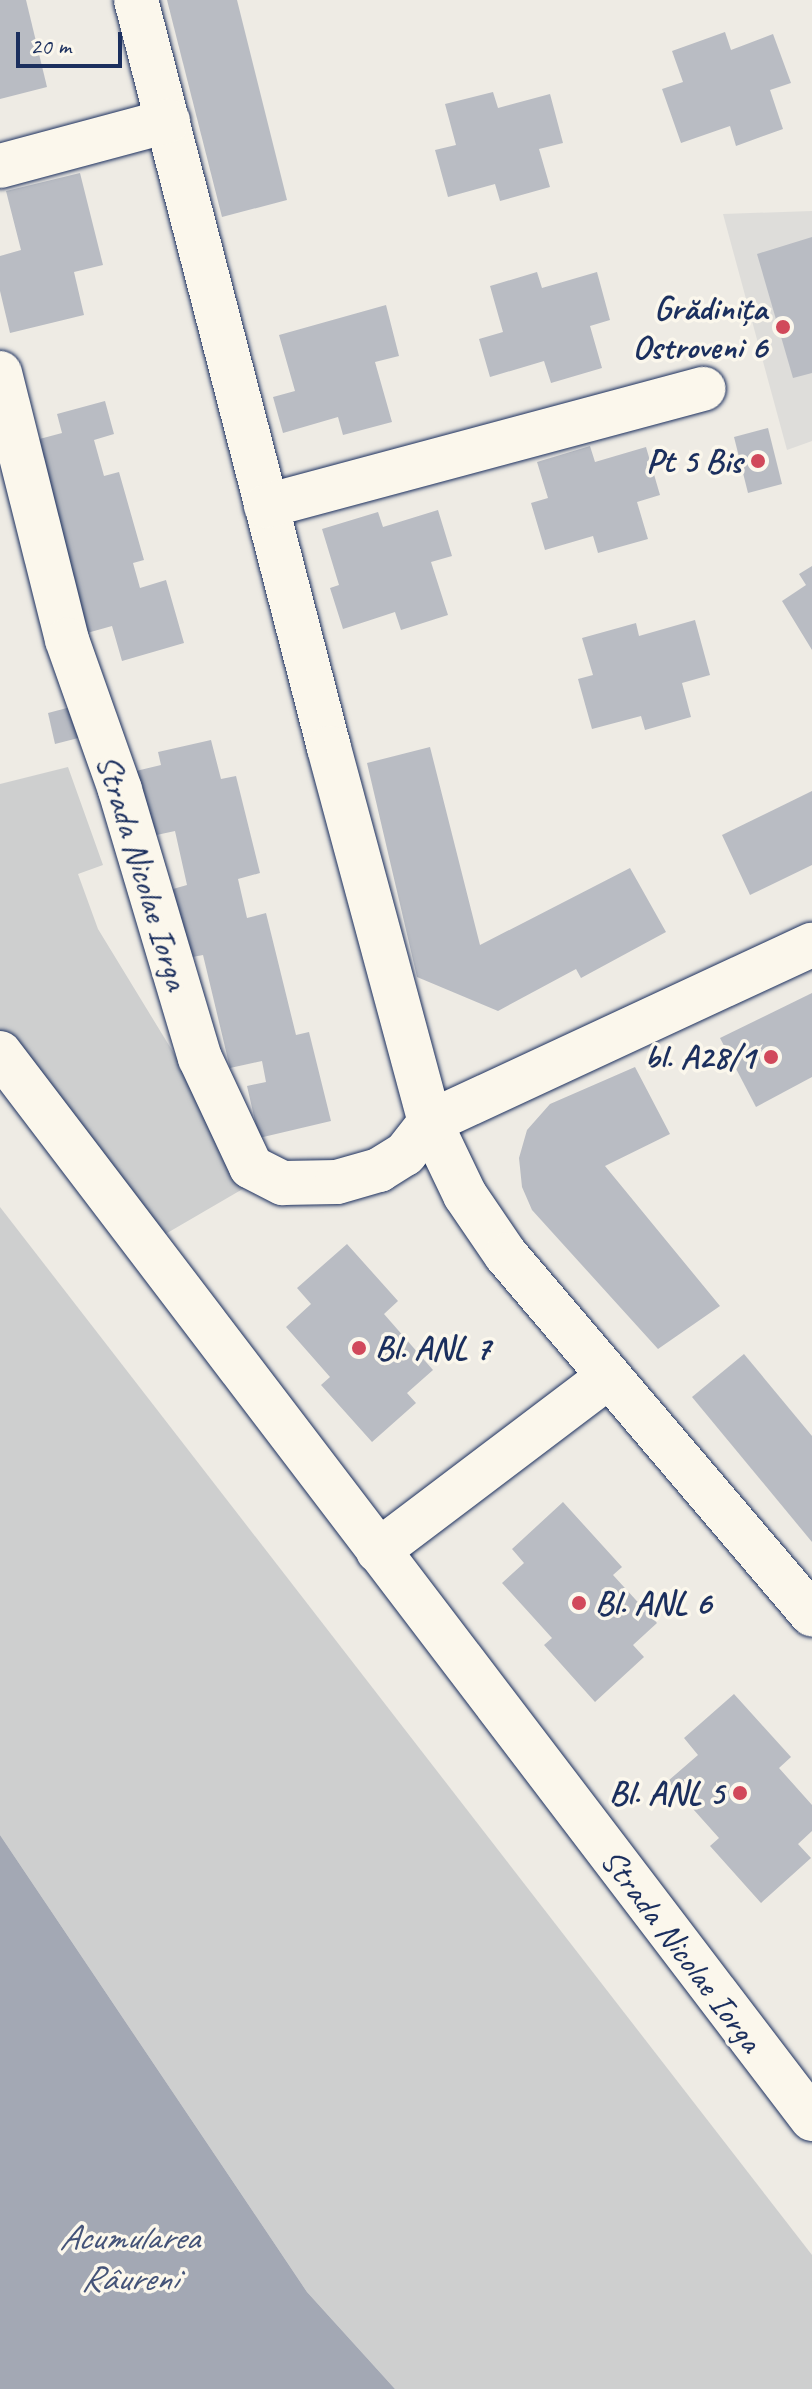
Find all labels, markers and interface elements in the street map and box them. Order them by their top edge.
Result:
scale bar [20,16,126,66]
text: 20 m [30,31,71,61]
place label: Grădinița Ostroveni 6 [632,287,767,366]
marker: Grădinița Ostroveni 6 [774,318,792,336]
place label: Pt 5 Bis [646,441,742,481]
marker: Pt 5 Bis [749,452,767,470]
street label: Strada Nicolae Iorga [88,749,198,995]
place label: bl. A28/1 [644,1037,755,1077]
marker: bl. A28/1 [762,1048,780,1066]
place label: Bl. ANL 7 [375,1328,490,1368]
marker: Bl. ANL 7 [350,1339,368,1357]
place label: Bl. ANL 6 [595,1583,711,1623]
marker: Bl. ANL 6 [570,1594,588,1612]
place label: Bl. ANL 5 [609,1773,724,1813]
marker: Bl. ANL 5 [731,1784,749,1802]
street label: Strada Nicolae Iorga [592,1840,772,2060]
water label: Acumularea Râureni [59,2215,199,2300]

